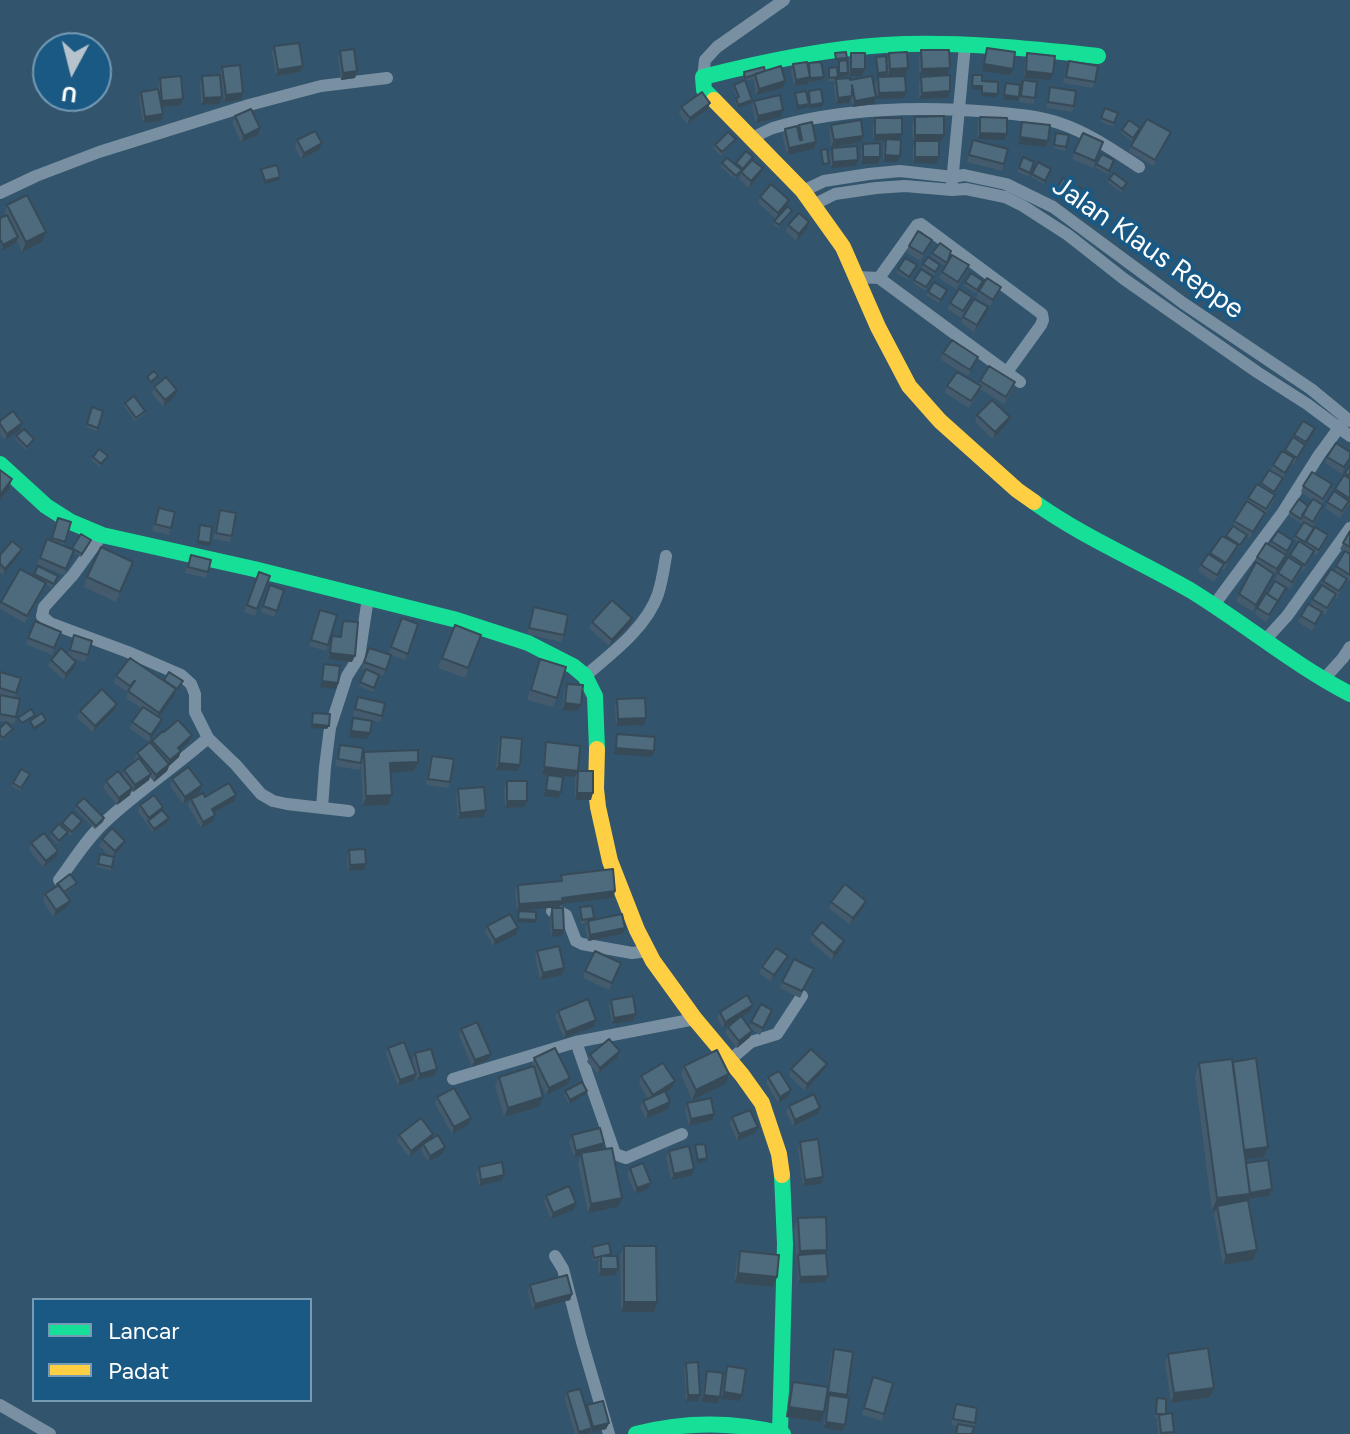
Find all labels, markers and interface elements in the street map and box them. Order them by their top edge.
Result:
north arrow [32,32,112,112]
text: U [60,80,79,109]
street label: Jalan Klaus Reppe [1046,169,1250,327]
legend [32,1298,312,1402]
text: Lancar [108,1316,179,1345]
text: Padat [108,1356,169,1385]

